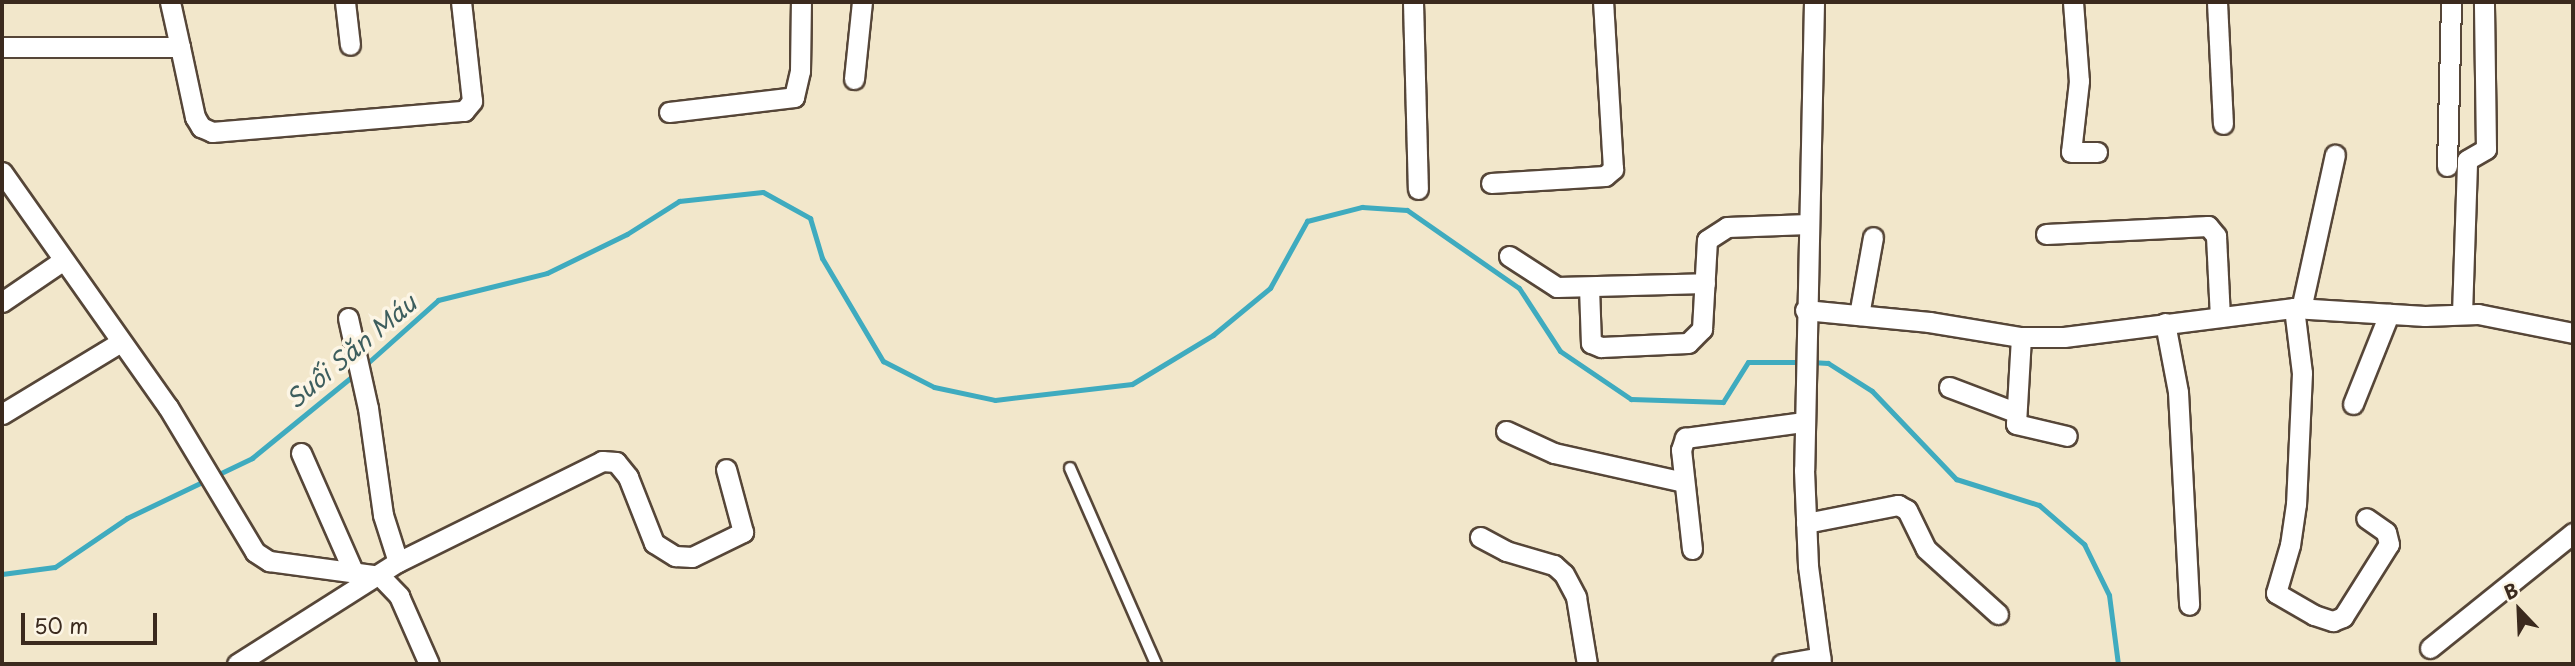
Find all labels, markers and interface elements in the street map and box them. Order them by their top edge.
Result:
water label: Suối Săn Máu [280,288,422,414]
north arrow [2484,575,2554,645]
text: B [2499,575,2522,606]
scale bar [24,600,161,644]
text: 50 m [34,609,88,641]

